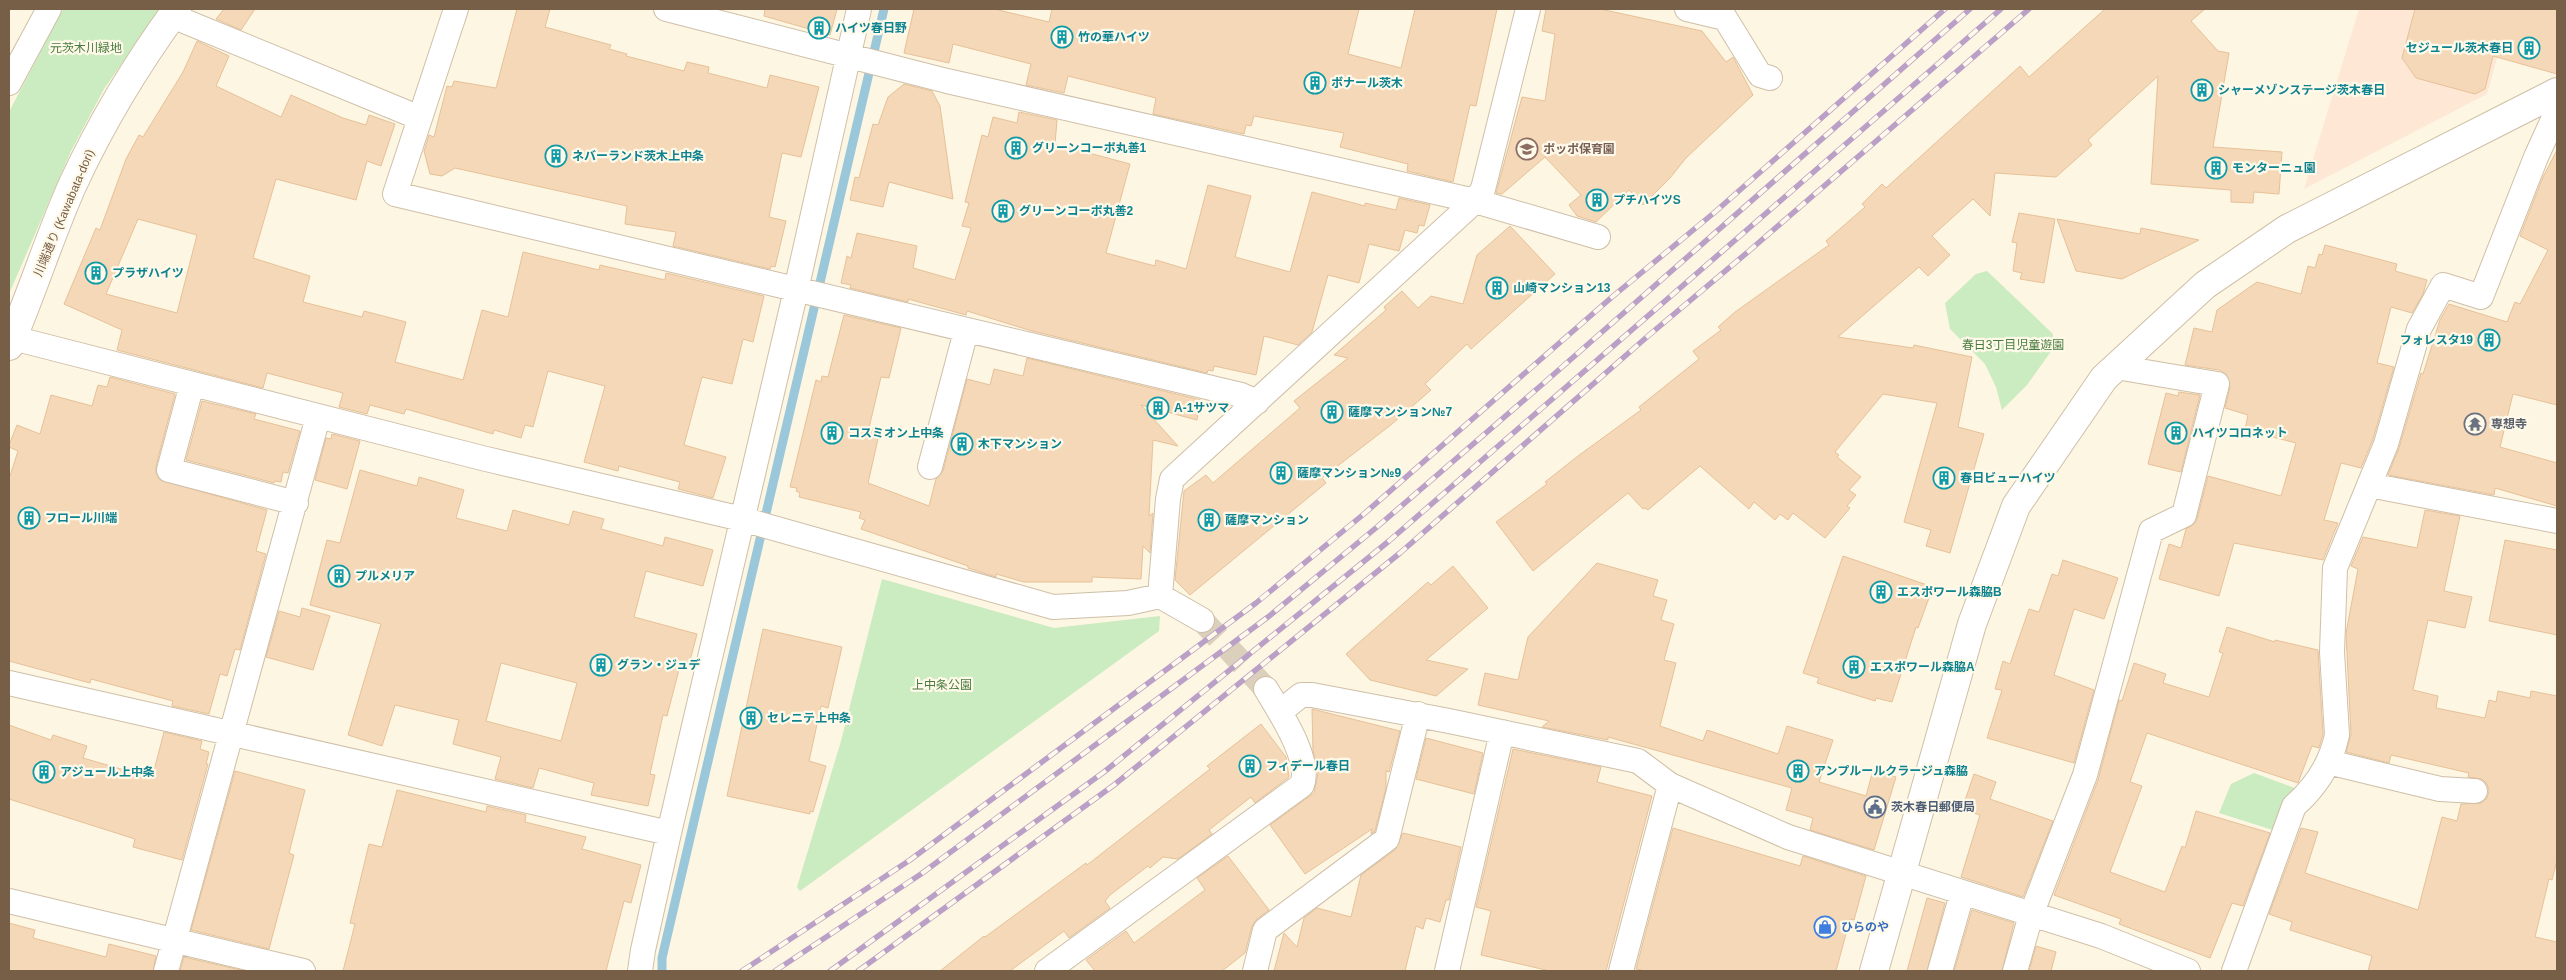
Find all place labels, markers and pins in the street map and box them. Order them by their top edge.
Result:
building icon: ハイツ春日野 [807,16,831,40]
place label: ハイツ春日野 [835,21,907,35]
building icon: 竹の華ハイツ [1050,25,1074,49]
place label: 竹の華ハイツ [1078,30,1150,44]
building icon: セジュール茨木春日 [2517,36,2541,60]
place label: セジュール茨木春日 [2406,41,2513,55]
building icon: ボナール茨木 [1303,71,1327,95]
place label: ボナール茨木 [1331,76,1403,90]
building icon: シャーメゾンステージ茨木春日 [2190,78,2214,102]
place label: シャーメゾンステージ茨木春日 [2218,83,2385,97]
building icon: グリーンコーポ丸善1 [1004,136,1028,160]
school or university icon: ポッポ保育園 [1515,137,1539,161]
place label: グリーンコーポ丸善1 [1032,141,1146,155]
place label: ポッポ保育園 [1543,142,1615,156]
building icon: ネバーランド茨木上中条 [544,144,568,168]
place label: ネバーランド茨木上中条 [572,149,704,163]
building icon: モンターニュ園 [2204,156,2228,180]
place label: モンターニュ園 [2232,161,2316,175]
building icon: プチハイツS [1585,188,1609,212]
place label: プチハイツS [1613,193,1681,207]
building icon: グリーンコーポ丸善2 [991,199,1015,223]
place label: グリーンコーポ丸善2 [1019,204,1133,218]
building icon: プラザハイツ [84,261,108,285]
place label: プラザハイツ [112,266,184,280]
building icon: 山崎マンション13 [1485,276,1509,300]
place label: 山崎マンション13 [1513,281,1611,295]
building icon: フォレスタ19 [2477,328,2501,352]
place label: フォレスタ19 [2400,333,2473,347]
building icon: A-1サツマ [1146,396,1170,420]
building icon: 薩摩マンション№7 [1320,400,1344,424]
place label: A-1サツマ [1174,401,1229,415]
place label: 薩摩マンション№7 [1348,405,1452,419]
temple icon: 専想寺 [2463,412,2487,436]
place label: 専想寺 [2491,417,2527,431]
building icon: コスミオン上中条 [820,421,844,445]
building icon: ハイツコロネット [2164,421,2188,445]
place label: コスミオン上中条 [848,426,944,440]
place label: ハイツコロネット [2192,426,2288,440]
building icon: 木下マンション [950,432,974,456]
place label: 木下マンション [978,437,1062,451]
building icon: 薩摩マンション№9 [1269,461,1293,485]
place label: 薩摩マンション№9 [1297,466,1401,480]
building icon: 春日ビューハイツ [1932,466,1956,490]
place label: 春日ビューハイツ [1960,471,2056,485]
building icon: フロール川端 [17,506,41,530]
building icon: 薩摩マンション [1197,508,1221,532]
place label: フロール川端 [45,511,117,525]
place label: 薩摩マンション [1225,513,1309,527]
building icon: プルメリア [327,564,351,588]
place label: プルメリア [355,569,415,583]
building icon: エスポワール森脇B [1869,580,1893,604]
place label: エスポワール森脇B [1897,585,2002,599]
building icon: グラン・ジュデ [589,653,613,677]
building icon: エスポワール森脇A [1842,655,1866,679]
place label: グラン・ジュデ [617,658,701,672]
place label: エスポワール森脇A [1870,660,1975,674]
building icon: セレニテ上中条 [739,706,763,730]
place label: セレニテ上中条 [767,711,851,725]
building icon: フィデール春日 [1238,754,1262,778]
place label: フィデール春日 [1266,759,1350,773]
building icon: アンプルールクラージュ森脇 [1786,759,1810,783]
building icon: アジュール上中条 [32,760,56,784]
place label: アンプルールクラージュ森脇 [1814,764,1968,778]
place label: アジュール上中条 [60,765,155,779]
public building icon: 茨木春日郵便局 [1863,795,1887,819]
place label: 茨木春日郵便局 [1891,800,1975,814]
shop icon: ひらのや [1813,915,1837,939]
place label: ひらのや [1841,920,1889,934]

